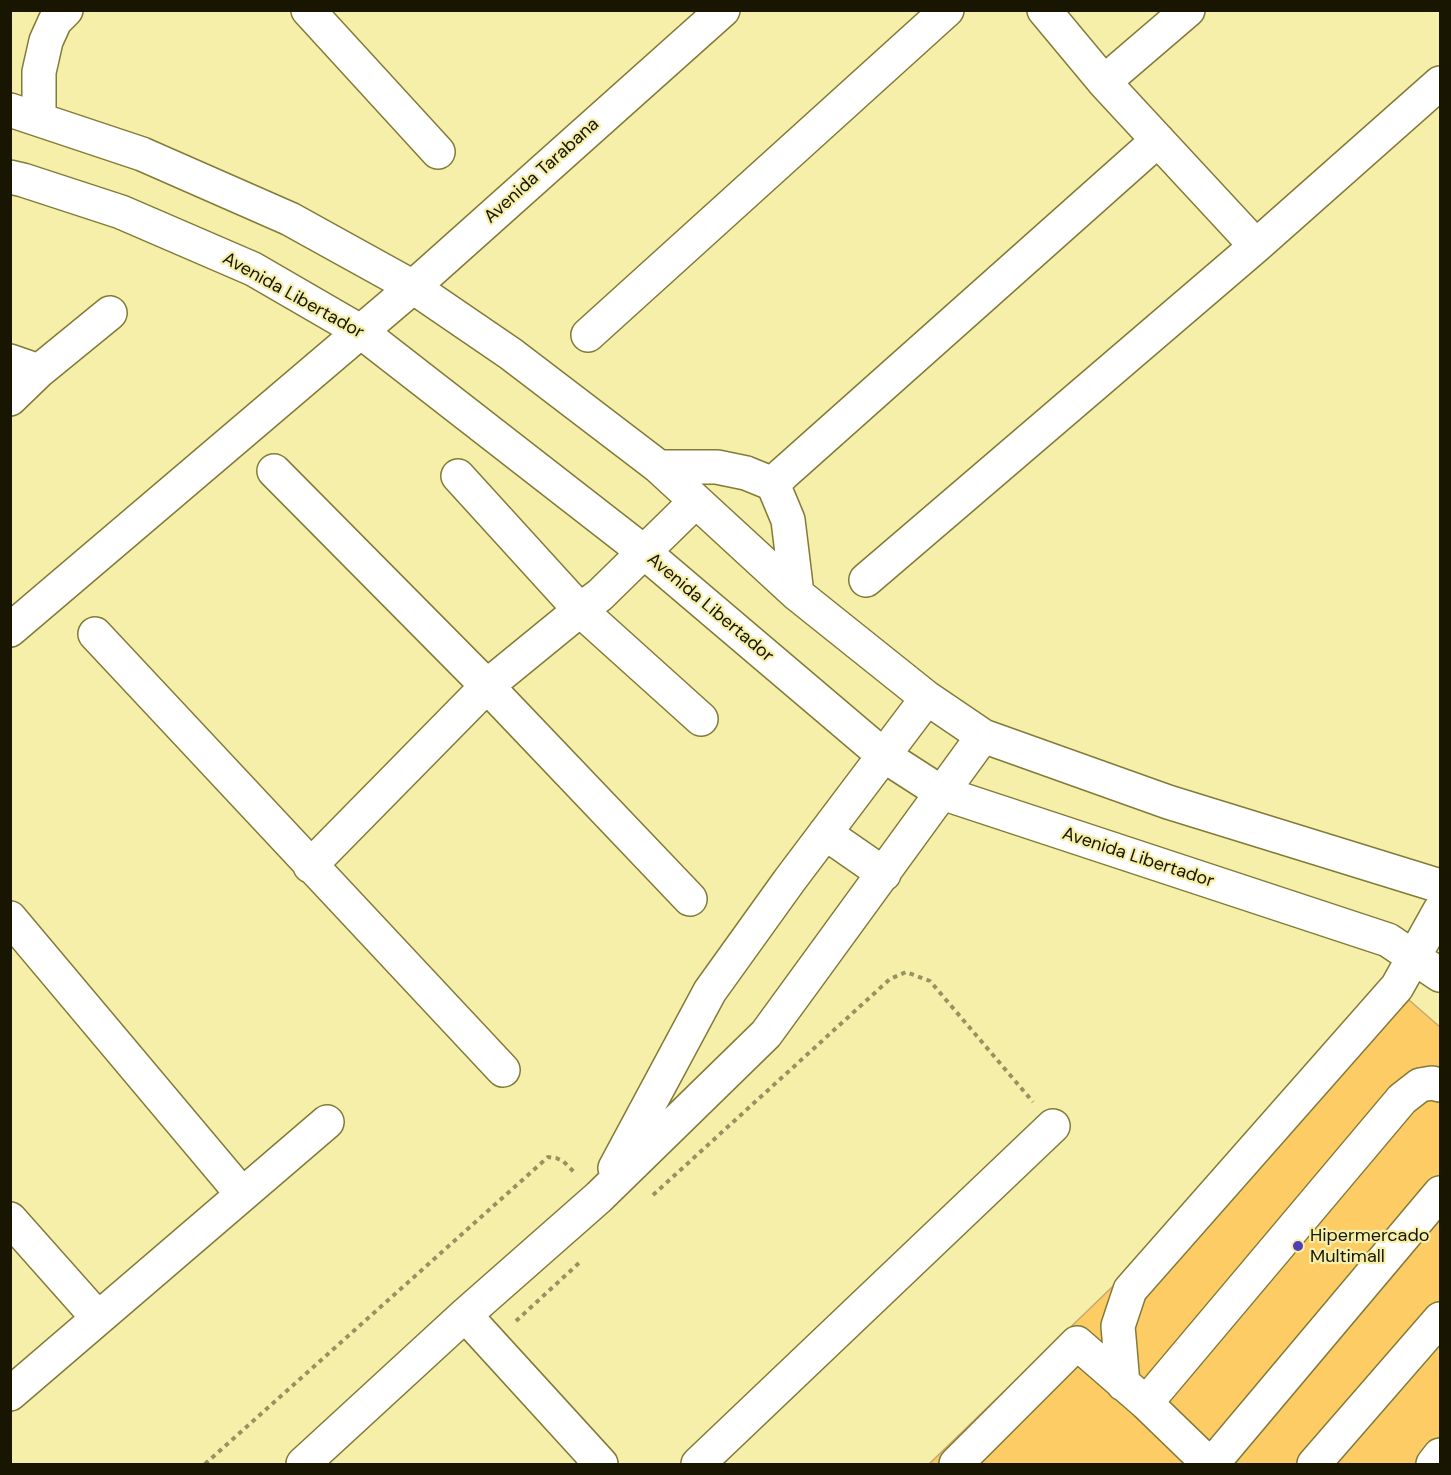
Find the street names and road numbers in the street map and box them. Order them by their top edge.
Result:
street label: Avenida Tarabana [480,114,604,228]
street label: Avenida Libertador [219,248,367,344]
street label: Avenida Libertador [642,549,778,667]
street label: Avenida Libertador [1059,823,1217,893]

